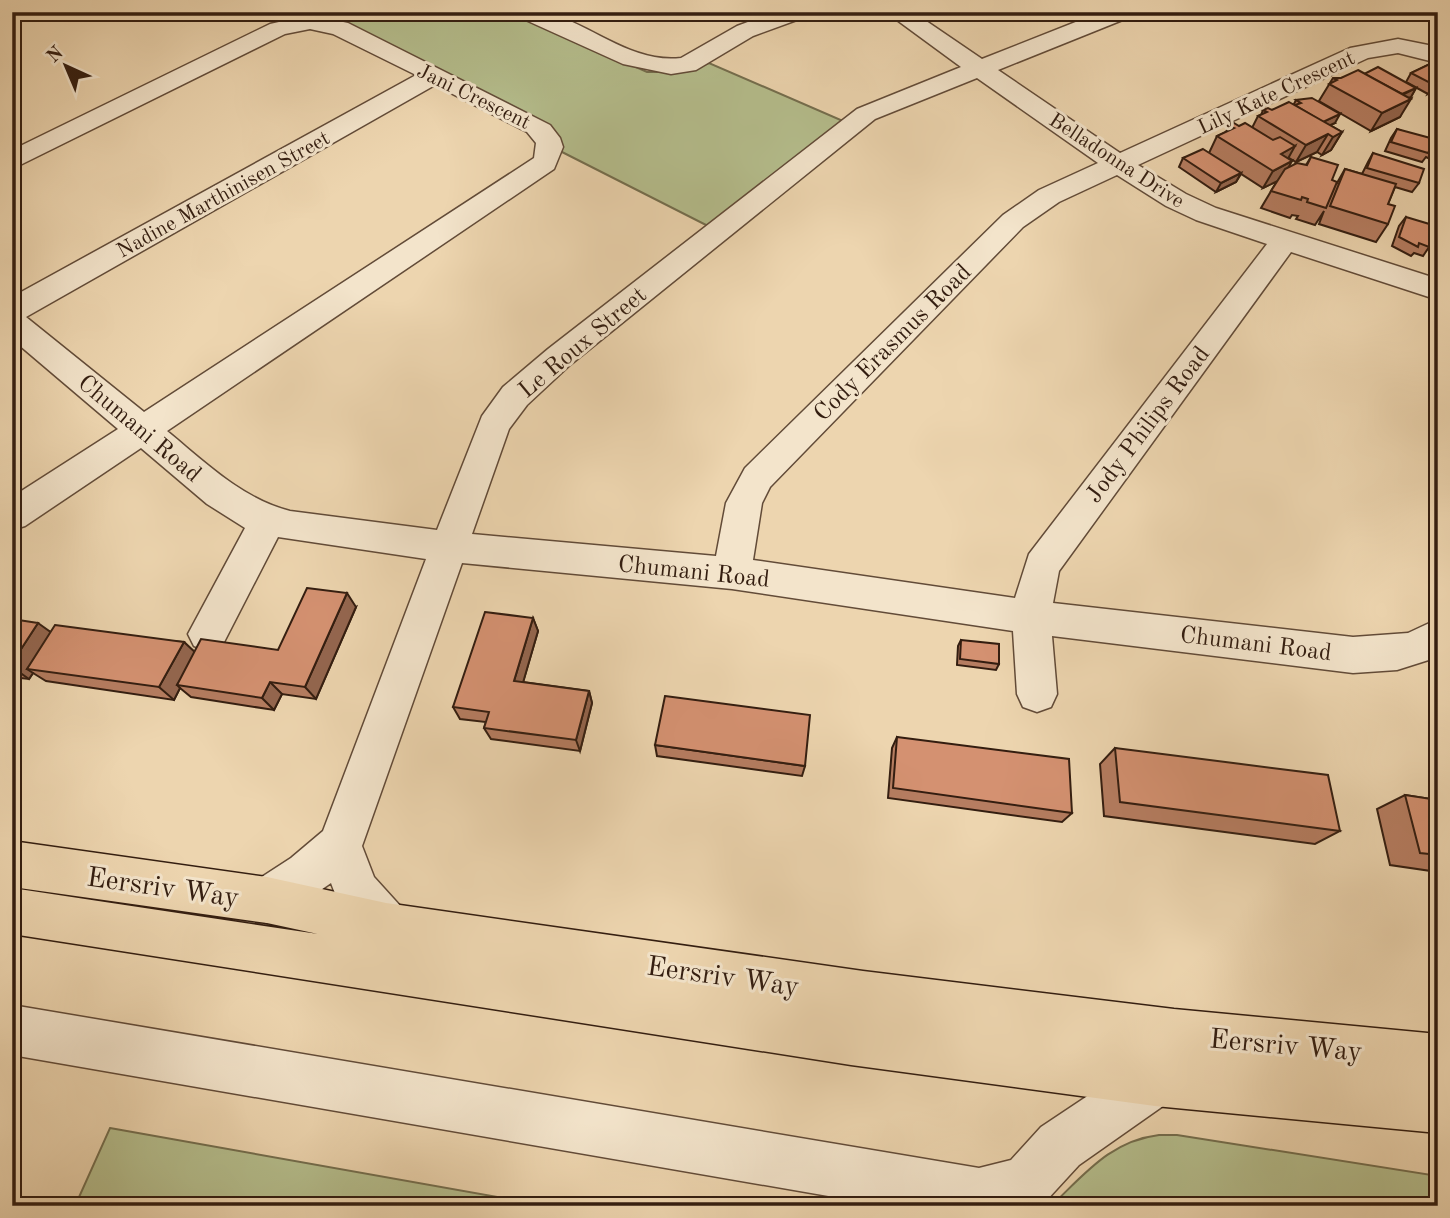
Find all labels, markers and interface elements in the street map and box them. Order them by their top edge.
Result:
north arrow [32,32,102,102]
text: N [44,43,68,67]
street label: Lily Kate Crescent [1195,48,1358,139]
street label: Jani Crescent [413,61,533,134]
street label: Belladonna Drive [1045,110,1188,213]
street label: Nadine Marthinisen Street [114,128,334,263]
street label: Cody Erasmus Road [810,260,977,427]
street label: Le Roux Street [515,283,652,404]
street label: Jody Philips Road [1082,343,1215,508]
street label: Chumani Road [73,371,205,488]
street label: Chumani Road [617,553,771,593]
street label: Chumani Road [1179,624,1333,666]
street label: Eersriv Way [85,864,241,914]
street label: Eersriv Way [645,953,801,1003]
street label: Eersriv Way [1208,1026,1364,1068]

